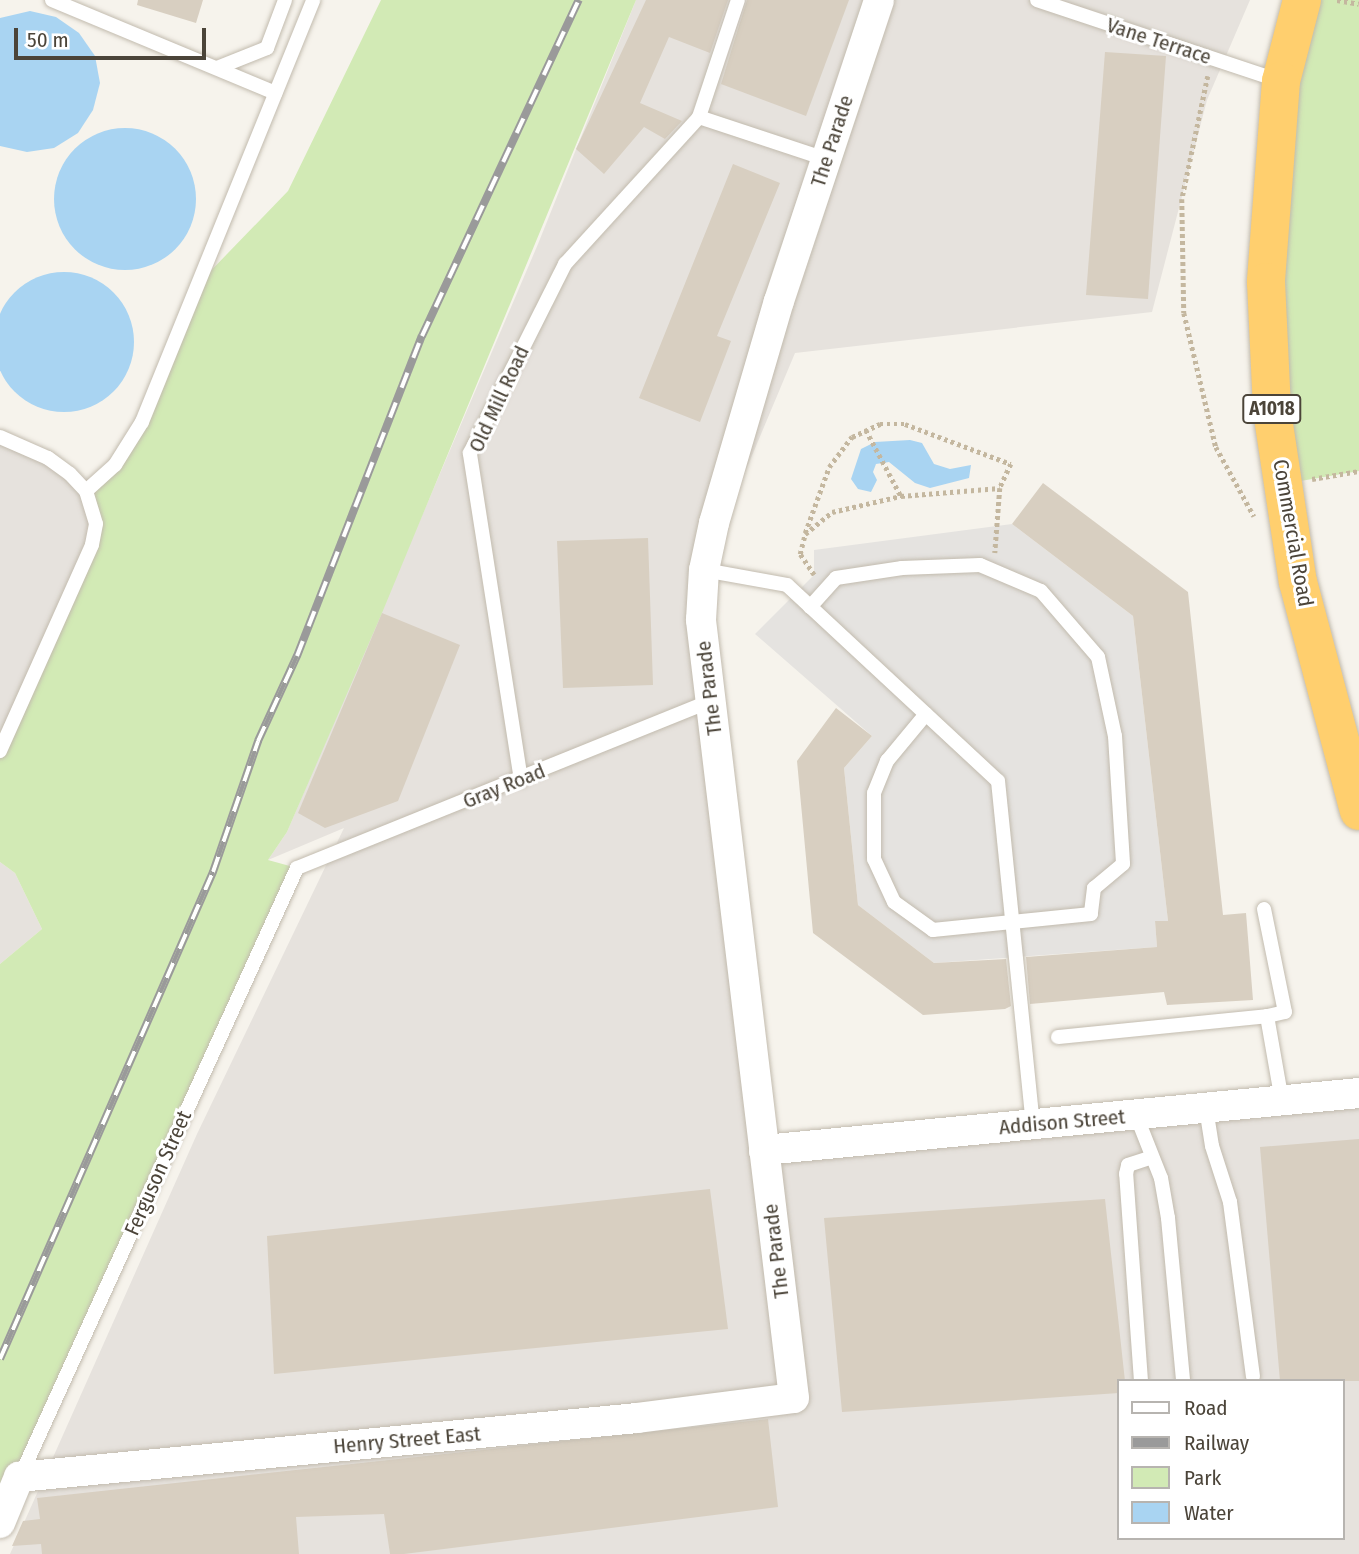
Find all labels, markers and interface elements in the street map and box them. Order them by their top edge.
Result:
street label: Vane Terrace [1103,12,1215,70]
scale bar [18,14,210,58]
text: 50 m [27,27,69,53]
street label: The Parade [805,92,859,190]
street label: Old Mill Road [463,342,535,456]
road number: A1018 [1242,394,1302,424]
street label: Commercial Road [1268,457,1318,609]
street label: The Parade [691,639,727,737]
street label: Gray Road [459,758,549,814]
street label: Addison Street [998,1104,1126,1140]
street label: Ferguson Street [119,1107,197,1239]
street label: The Parade [758,1202,794,1300]
legend [1118,1379,1345,1540]
text: Road [1184,1395,1228,1421]
street label: Henry Street East [332,1421,482,1459]
text: Railway [1184,1430,1249,1456]
text: Park [1184,1465,1221,1491]
text: Water [1184,1500,1234,1526]

